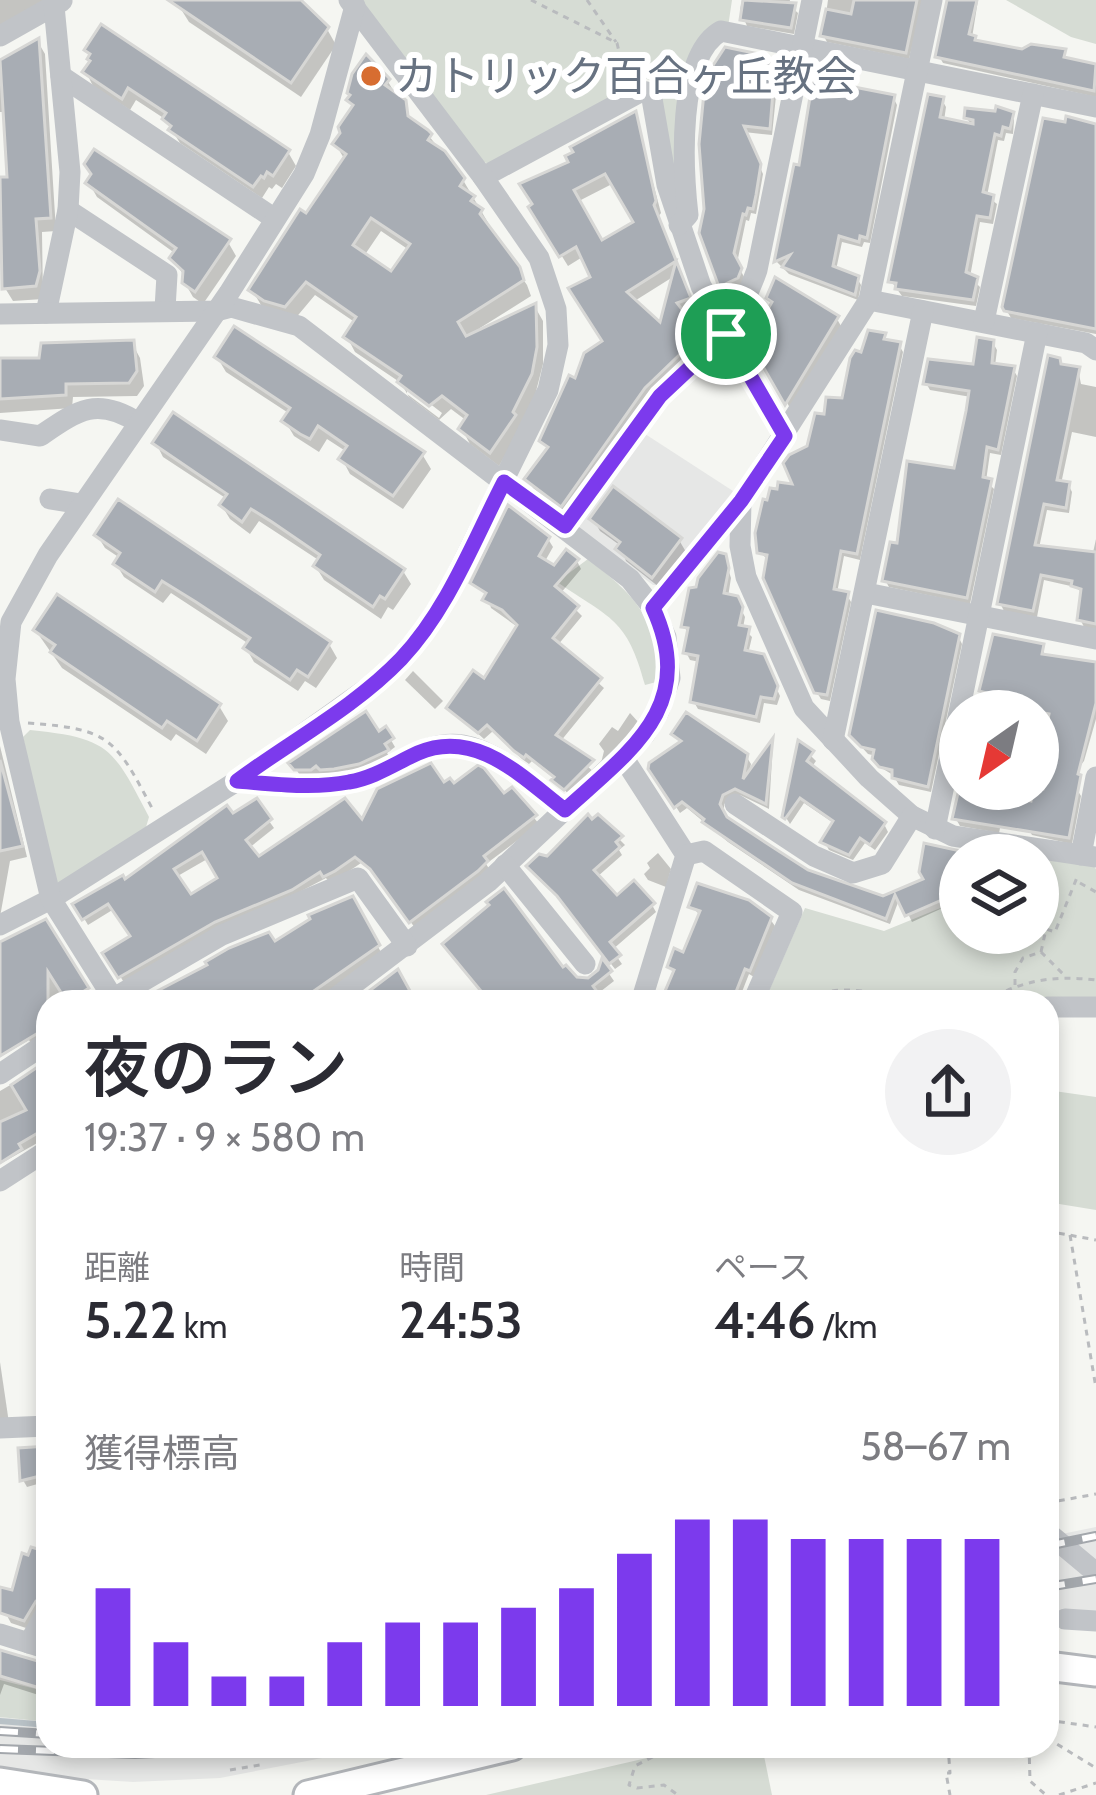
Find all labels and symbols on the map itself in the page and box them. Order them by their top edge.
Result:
place label: カトリック百合ヶ丘教会 [395,50,857,102]
marker: カトリック百合ヶ丘教会 [358,63,384,89]
pin [675,283,777,385]
north arrow [939,690,1059,810]

